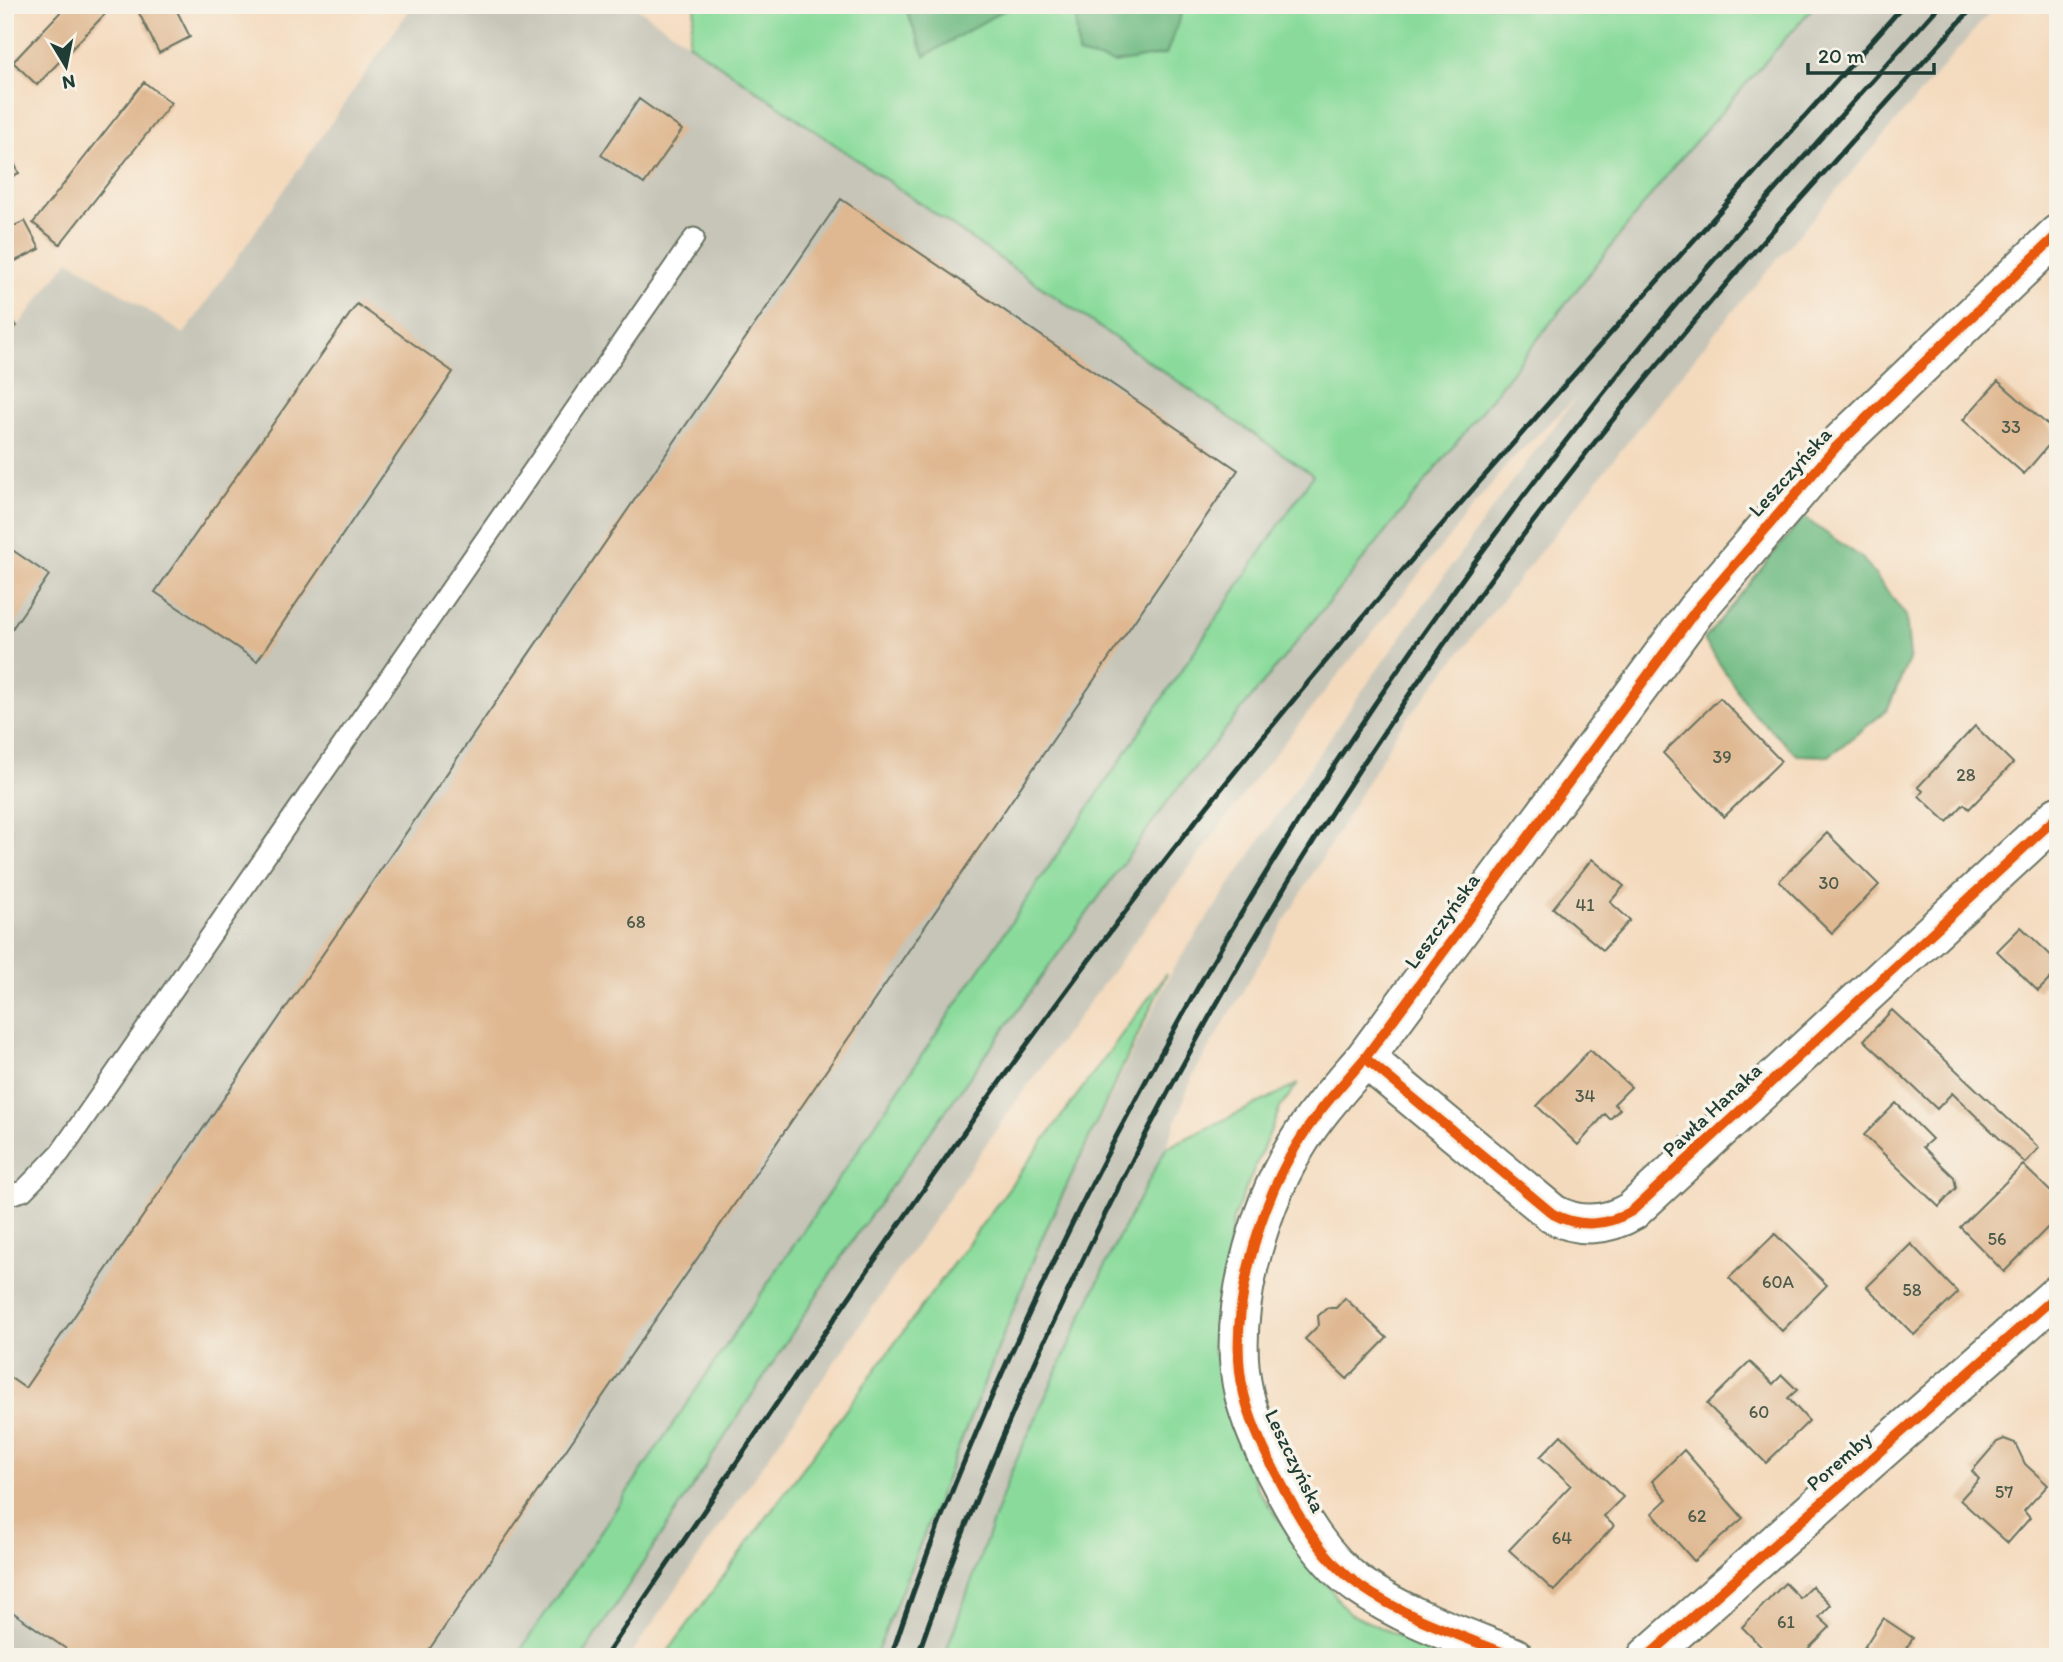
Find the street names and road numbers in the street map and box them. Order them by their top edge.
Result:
street label: Leszczyńska [1743,422,1836,522]
street label: Leszczyńska [1399,868,1485,973]
street label: Pawła Hanaka [1657,1057,1766,1162]
street label: Leszczyńska [1260,1405,1331,1517]
street label: Poremby [1801,1425,1876,1496]

